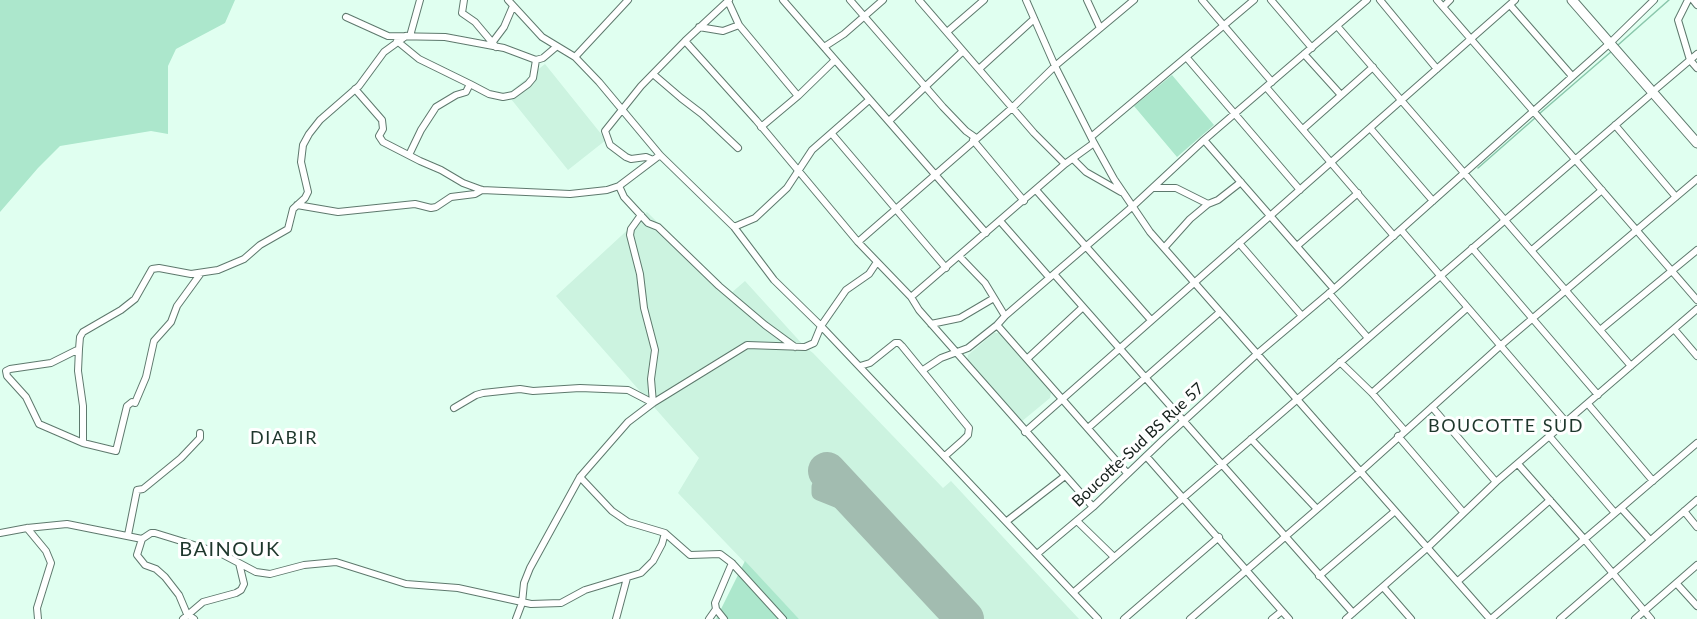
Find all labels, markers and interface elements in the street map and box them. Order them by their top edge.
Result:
street label: Boucotte-Sud BS Rue 57 [1068,379,1208,511]
district label: BOUCOTTE SUD [1428,415,1584,437]
district label: DIABIR [250,427,318,449]
district label: BAINOUK [179,538,281,562]

